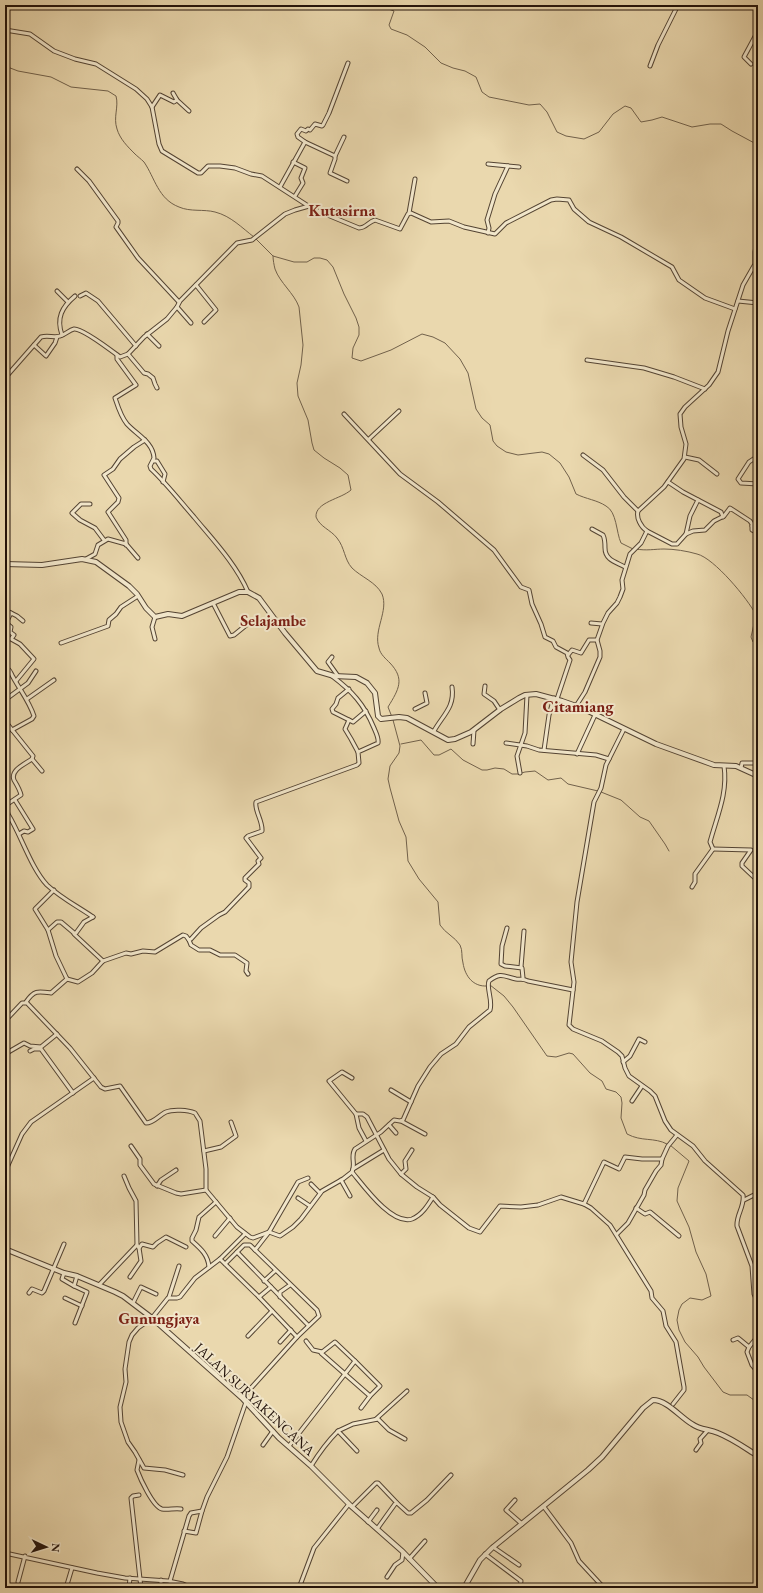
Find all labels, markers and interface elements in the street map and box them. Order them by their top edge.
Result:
district label: Kutasirna [309,200,376,221]
district label: Selajambe [240,610,306,631]
district label: Citamiang [543,696,614,717]
district label: Gunungjaya [119,1308,200,1329]
street label: JALAN SURYAKENCANA [190,1338,319,1460]
north arrow [26,1527,66,1567]
text: N [49,1543,63,1553]

